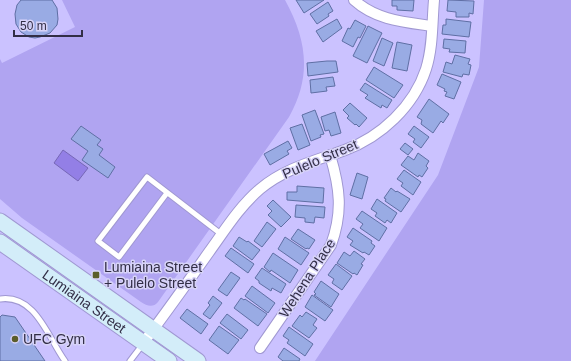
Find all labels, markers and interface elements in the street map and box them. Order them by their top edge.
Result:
scale bar [14,12,82,38]
text: 50 m [20,19,47,33]
street label: Pulelo Street [280,136,360,182]
street label: Wehena Place [276,235,339,320]
place label: Lumiaina Street + Pulelo Street [104,259,202,291]
street label: Lumiaina Street [39,266,129,336]
marker: Lumiaina Street + Pulelo Street [91,270,101,280]
place label: UFC Gym [23,331,85,347]
marker: UFC Gym [10,334,20,344]

